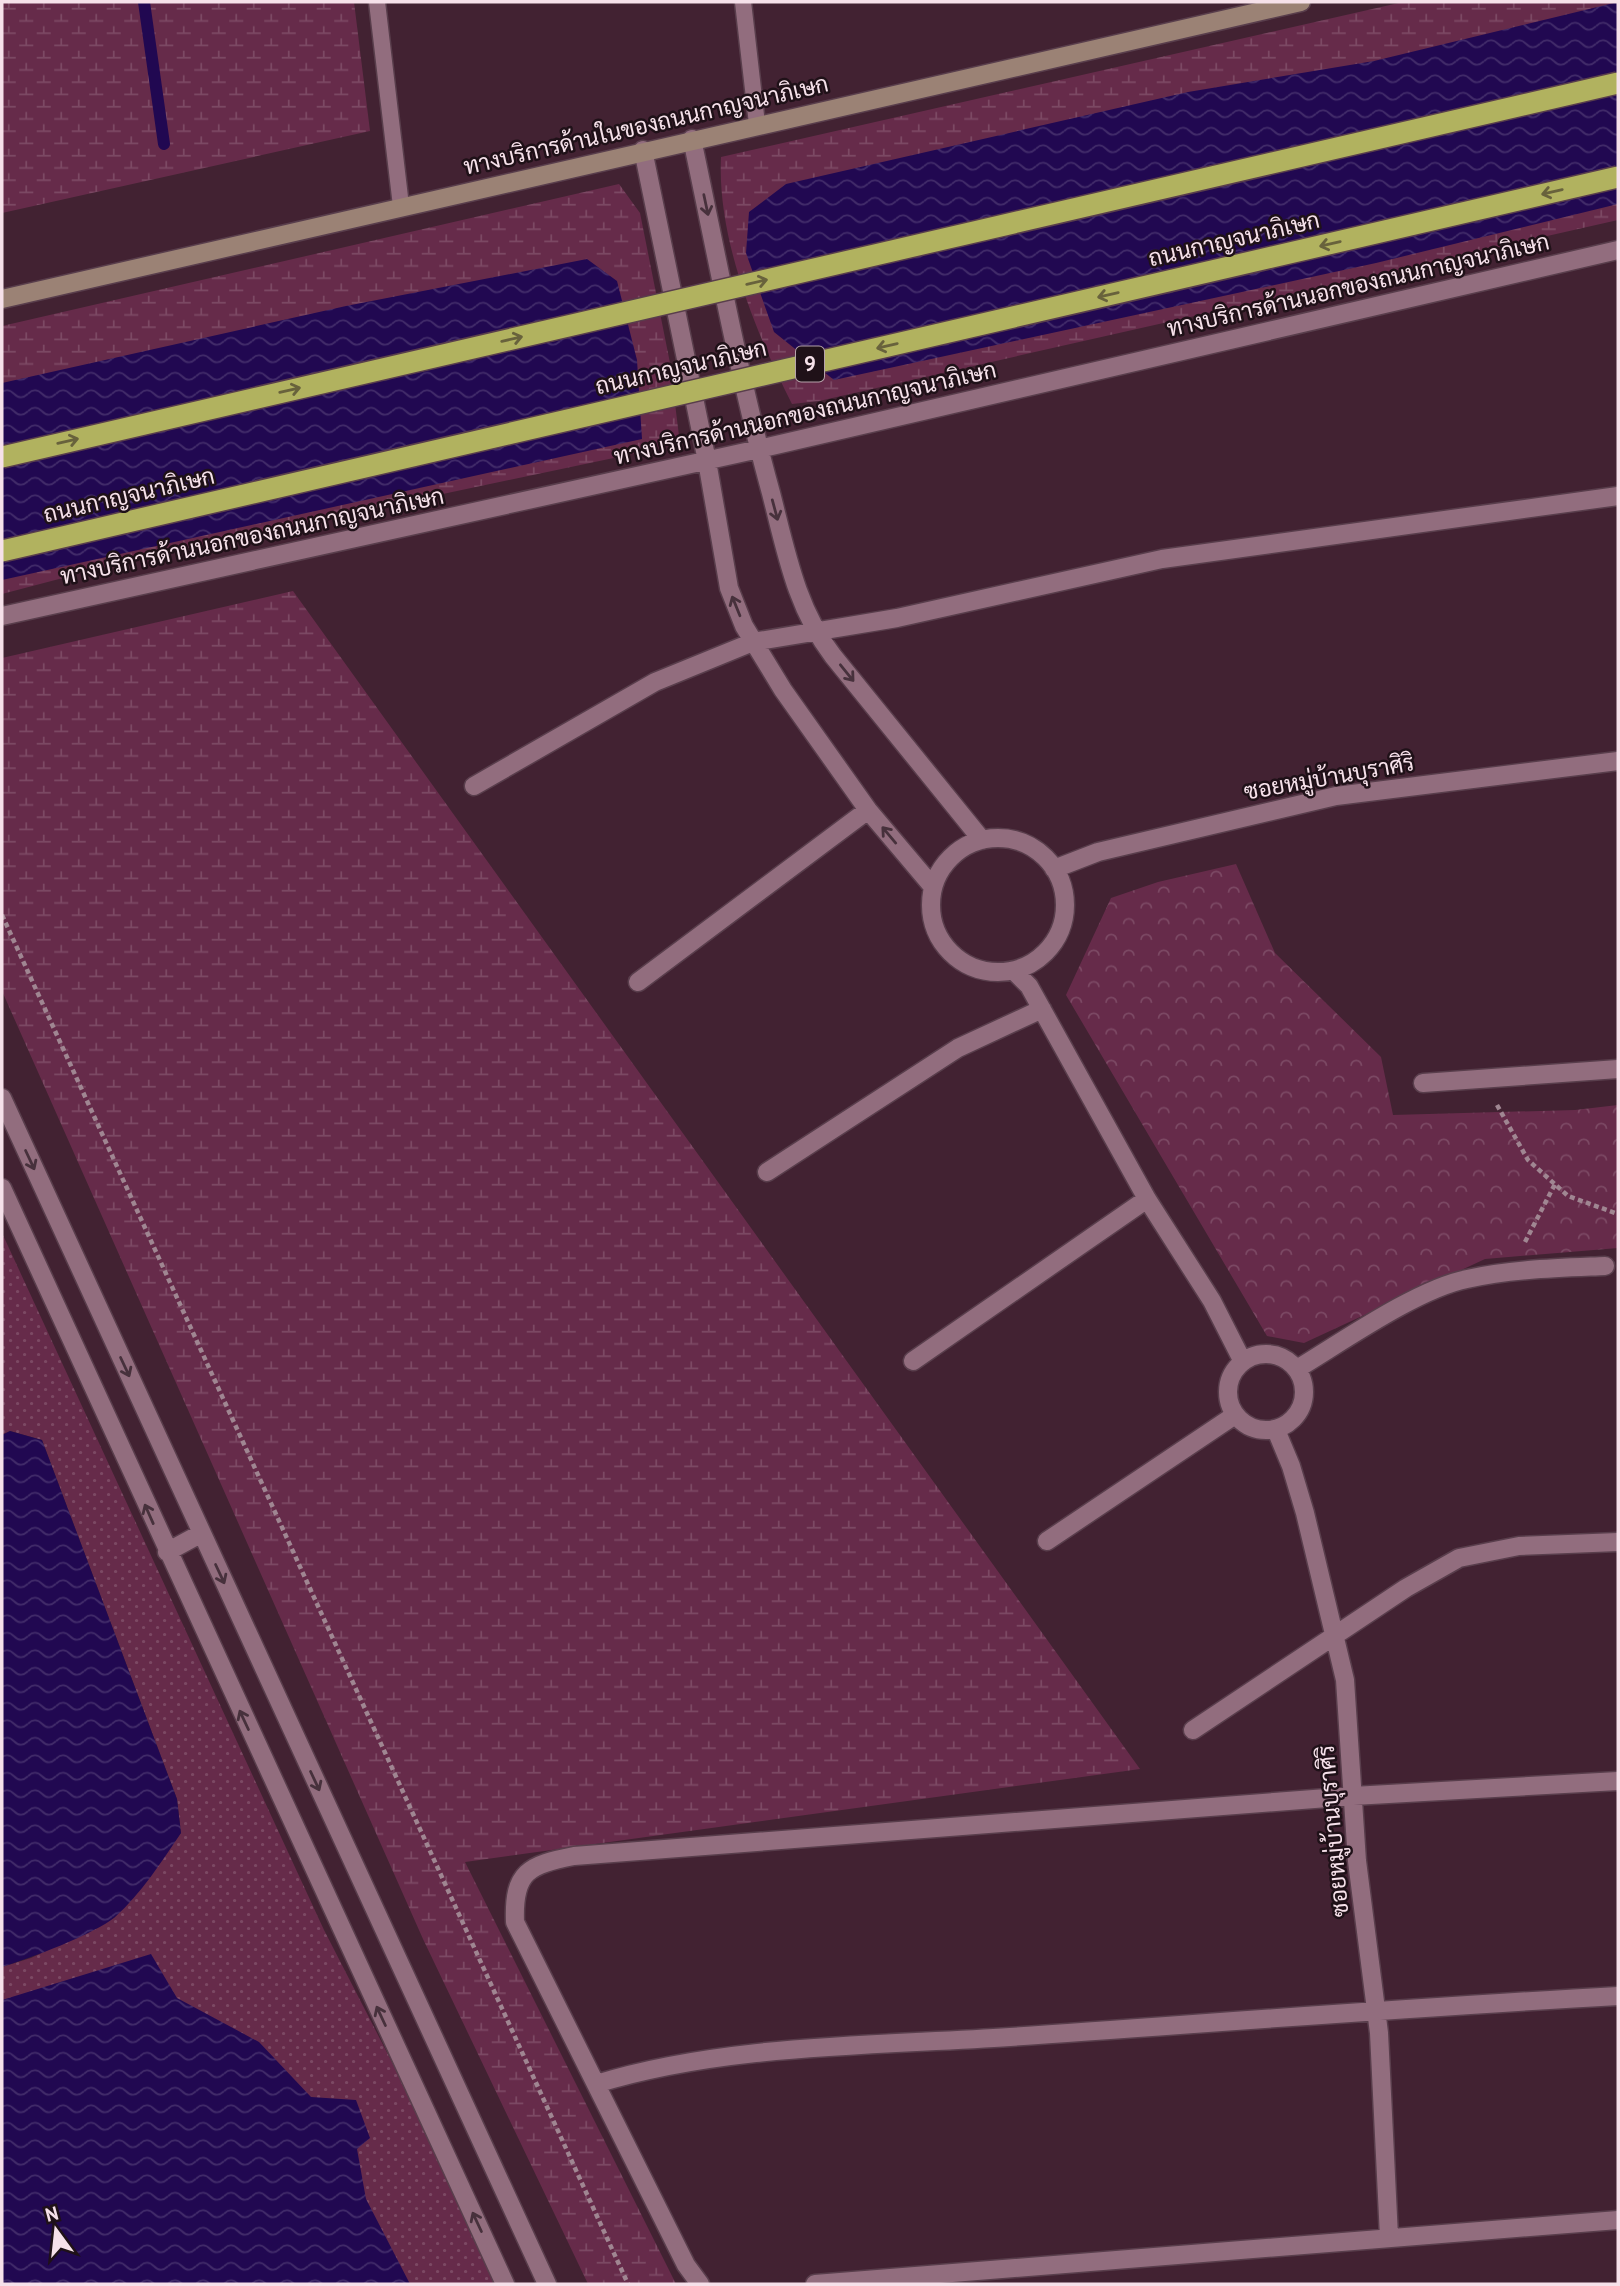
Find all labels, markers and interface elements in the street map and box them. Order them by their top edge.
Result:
street label: ทางบริการด้านในของถนนกาญจนาภิเษก [460,67,831,181]
one-way arrow [1541,186,1564,200]
one-way arrow [700,193,714,216]
street label: ถนนกาญจนาภิเษก [1145,205,1322,272]
street label: ทางบริการด้านนอกของถนนกาญจนาภิเษก [1164,226,1552,343]
one-way arrow [1319,238,1342,251]
one-way arrow [745,275,768,288]
one-way arrow [1098,289,1120,302]
one-way arrow [500,331,522,344]
street label: ถนนกาญจนาภิเษก [592,333,769,400]
one-way arrow [876,340,899,354]
road number: 9 [796,346,824,382]
street label: ทางบริการด้านนอกของถนนกาญจนาภิเษก [611,354,999,471]
one-way arrow [278,383,301,396]
one-way arrow [56,434,79,448]
street label: ถนนกาญจนาภิเษก [40,461,217,528]
street label: ทางบริการด้านนอกของถนนกาญจนาภิเษก [57,481,446,590]
one-way arrow [769,499,782,521]
one-way arrow [728,595,741,617]
one-way arrow [839,664,854,682]
street label: ซอยหมู่บ้านบุราศิริ [1242,747,1417,809]
one-way arrow [881,826,897,844]
one-way arrow [24,1149,37,1170]
one-way arrow [119,1356,132,1377]
one-way arrow [142,1504,155,1525]
one-way arrow [214,1563,227,1584]
one-way arrow [237,1710,251,1731]
street label: ซอยหมู่บ้านบุราศิริ [1311,1744,1357,1918]
one-way arrow [309,1769,322,1791]
one-way arrow [374,2006,387,2027]
north arrow [21,2195,91,2265]
text: N [42,2200,61,2227]
one-way arrow [470,2212,483,2233]

